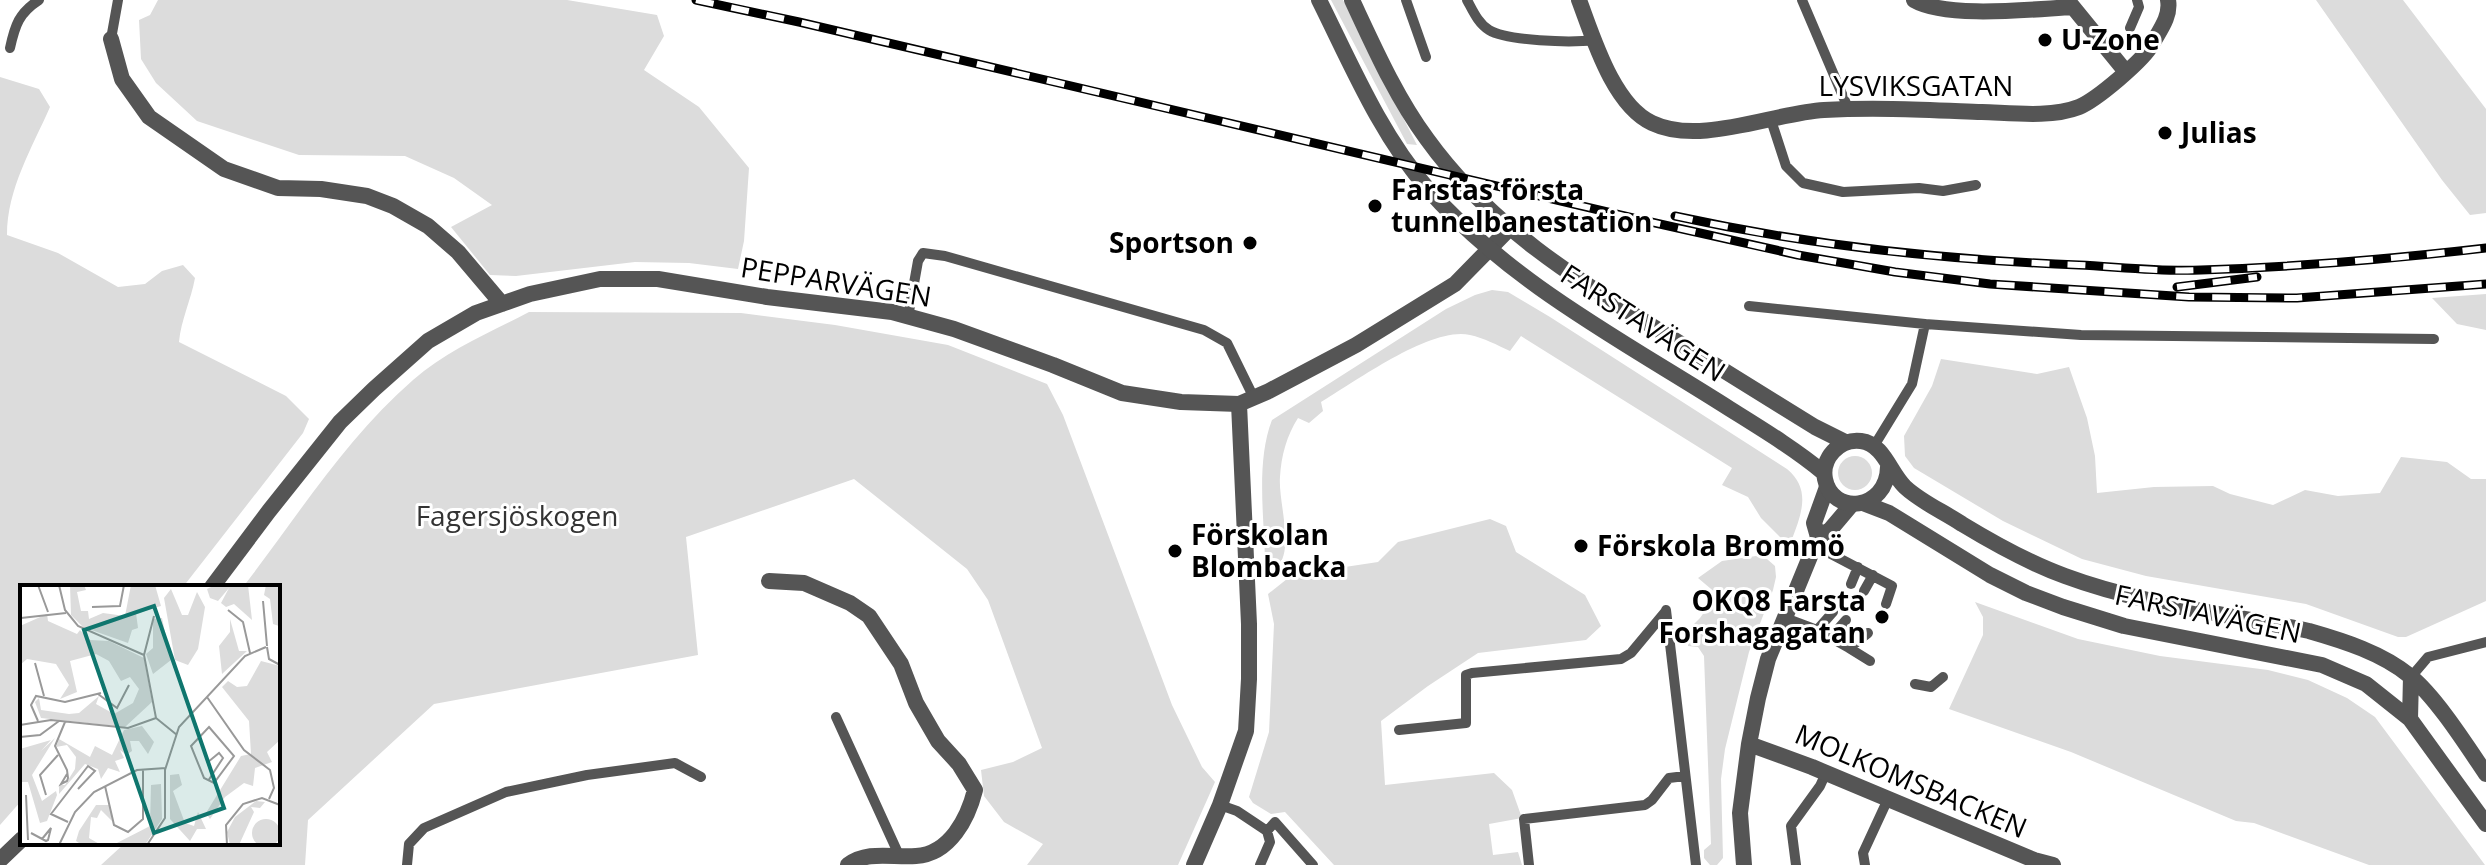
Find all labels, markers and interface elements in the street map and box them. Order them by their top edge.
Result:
place label: U-Zone [2061,20,2160,58]
marker: U-Zone [2036,31,2054,49]
street label: LYSVIKSGATAN [1819,66,2013,104]
place label: Julias [2178,113,2257,151]
marker: Julias [2156,124,2174,142]
place label: Farstas första tunnelbanestation [1391,170,1652,240]
marker: Farstas första tunnelbanestation [1366,197,1384,215]
place label: Sportson [1109,223,1234,261]
marker: Sportson [1241,234,1259,252]
street label: PEPPARVÄGEN [738,247,934,315]
street label: FARSTAVÄGEN [1554,255,1733,390]
park label: Fagersjöskogen [416,496,618,534]
place label: Förskolan Blombacka [1191,515,1347,585]
place label: Förskola Brommö [1597,526,1845,564]
marker: Förskola Brommö [1572,537,1590,555]
marker: Förskolan Blombacka [1166,542,1184,560]
street label: FARSTAVÄGEN [2112,575,2305,651]
place label: OKQ8 Farsta Forshagagatan [1658,581,1866,651]
inset map [20,585,280,845]
marker: OKQ8 Farsta Forshagagatan [1873,608,1891,626]
street label: MOLKOMSBACKEN [1790,714,2033,846]

